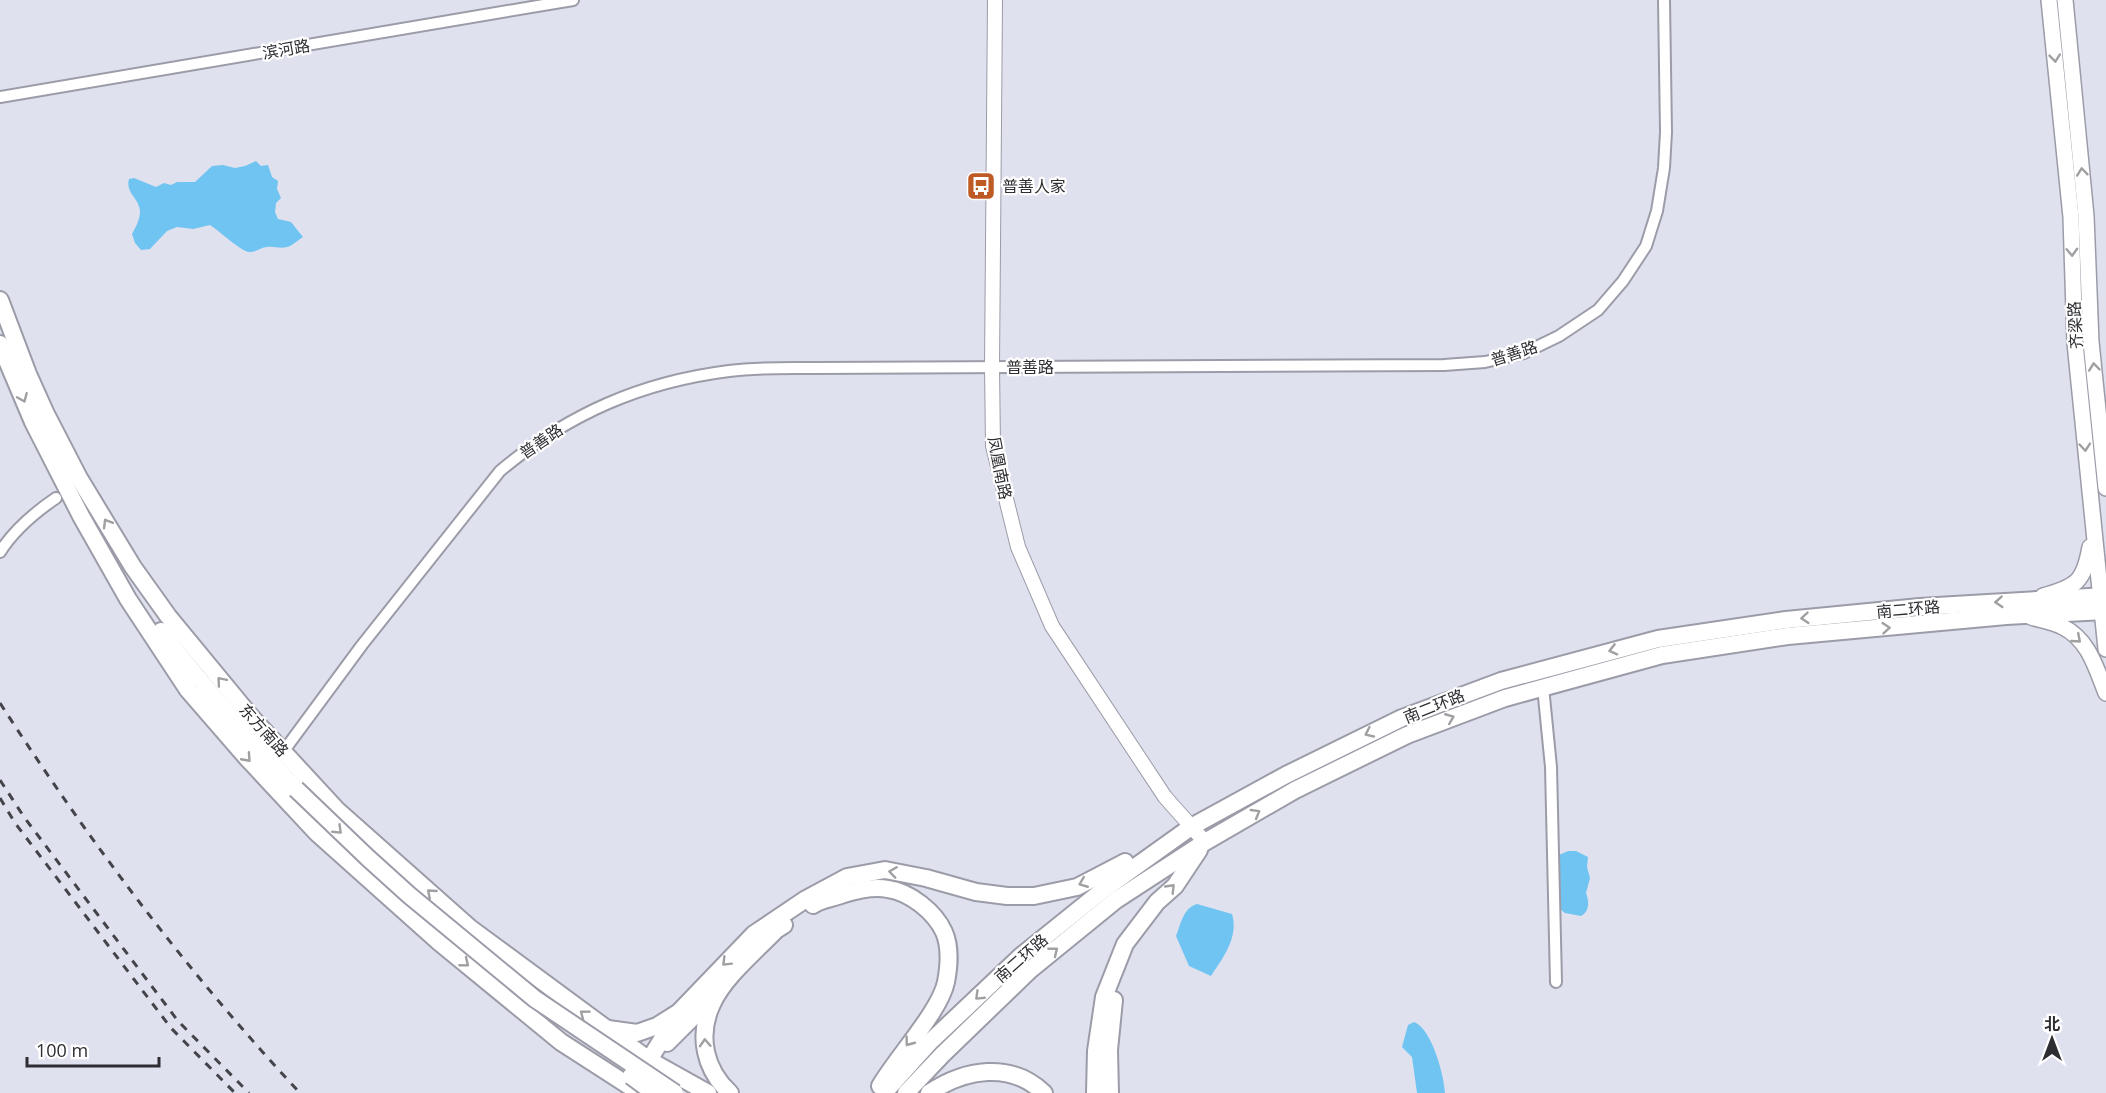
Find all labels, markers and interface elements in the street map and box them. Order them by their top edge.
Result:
street label: 滨河路 [260,34,312,64]
one-way arrow [2048,54,2061,63]
one-way arrow [2076,168,2089,177]
bus stop icon: 普善人家 [965,170,997,202]
place label: 普善人家 [1002,175,1066,197]
one-way arrow [2065,248,2078,257]
street label: 齐梁路 [2063,300,2087,350]
street label: 普善路 [1488,335,1540,371]
street label: 普善路 [1006,356,1054,378]
one-way arrow [2088,362,2101,371]
one-way arrow [16,391,28,402]
street label: 普善路 [515,418,567,464]
street label: 凤凰南路 [983,434,1017,502]
one-way arrow [2078,442,2091,451]
one-way arrow [102,519,114,529]
street label: 南二环路 [1875,595,1941,623]
one-way arrow [1995,596,2004,609]
one-way arrow [1800,611,1809,624]
one-way arrow [1881,622,1890,635]
one-way arrow [2070,632,2081,643]
one-way arrow [1608,643,1618,656]
one-way arrow [217,676,228,687]
street label: 南二环路 [1400,684,1468,728]
street label: 东方南路 [234,699,294,761]
one-way arrow [1444,713,1455,725]
one-way arrow [1365,726,1376,738]
one-way arrow [240,751,251,762]
one-way arrow [1250,808,1260,820]
one-way arrow [331,822,342,833]
one-way arrow [888,867,897,879]
one-way arrow [1078,876,1089,888]
one-way arrow [1164,885,1175,895]
one-way arrow [427,890,438,901]
street label: 南二环路 [990,929,1052,987]
one-way arrow [1047,947,1058,958]
one-way arrow [723,954,734,965]
one-way arrow [458,956,469,967]
one-way arrow [975,989,985,1000]
north arrow [2022,1009,2082,1069]
one-way arrow [580,1010,591,1021]
text: 北 [2044,1013,2060,1035]
scale bar [27,1030,159,1068]
one-way arrow [906,1036,917,1047]
text: 100 m [36,1038,88,1062]
one-way arrow [698,1038,711,1047]

